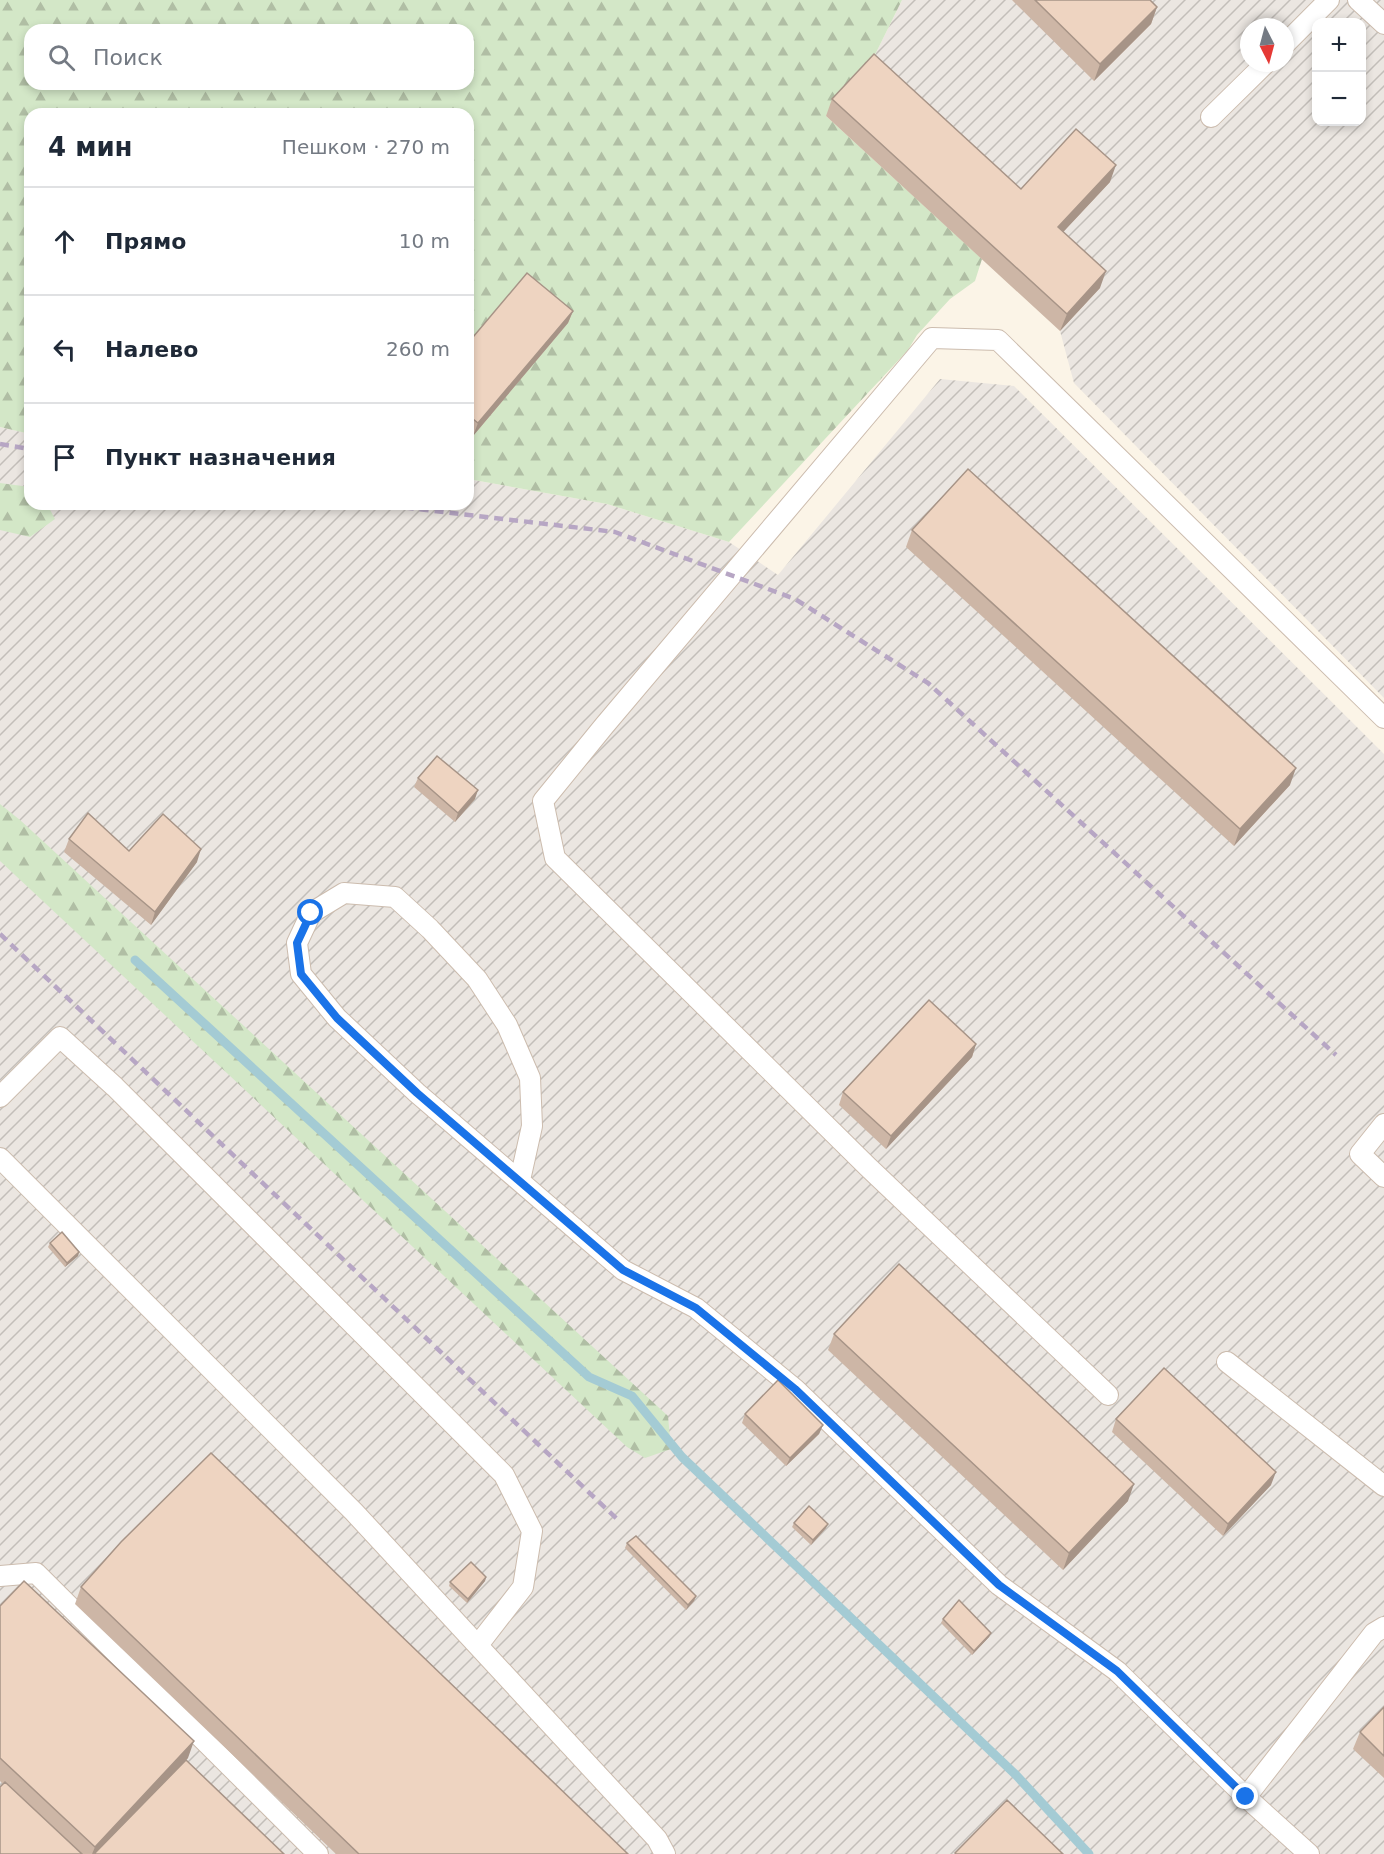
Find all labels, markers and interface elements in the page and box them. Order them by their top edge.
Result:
north arrow [1240,18,1294,72]
map controls [1312,18,1366,126]
button: + [1312,18,1366,72]
search box [24,24,474,90]
icon: search [45,41,78,74]
text: Поиск [93,45,163,70]
button: − [1312,72,1366,126]
text: 4 мин [48,132,133,162]
text: Пешком · 270 m [282,135,450,159]
icon: ahead [48,225,81,258]
text: Прямо [105,229,186,254]
text: 10 m [399,229,450,253]
icon: left [48,333,81,366]
text: Налево [105,337,198,362]
text: 260 m [386,337,450,361]
icon: arrive [48,441,81,474]
text: Пункт назначения [105,445,336,470]
route start [297,899,323,925]
route end [1232,1783,1258,1809]

